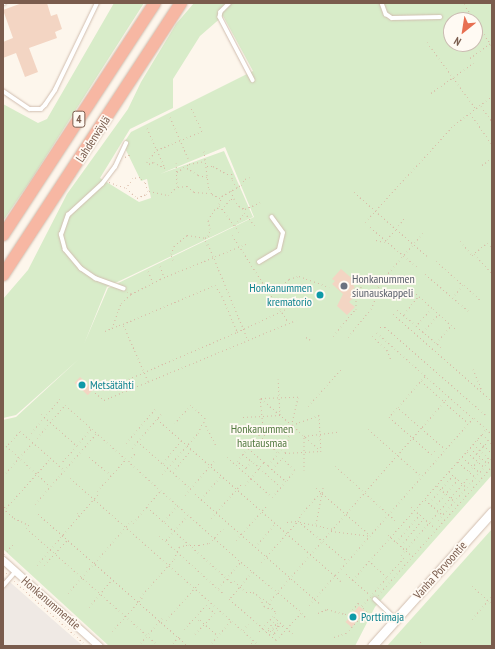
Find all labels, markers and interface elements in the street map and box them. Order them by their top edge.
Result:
north arrow [443,12,483,52]
text: N [451,34,464,49]
road number: 4 [72,110,86,128]
street label: Lahdenväylä [73,113,113,165]
place label: Honkanummen siunauskappeli [352,272,415,300]
place label: Honkanummen krematorio [249,281,312,309]
marker: Honkanummen siunauskappeli [339,281,349,291]
marker: Honkanummen krematorio [315,290,325,300]
place label: Metsätähti [90,378,134,392]
marker: Metsätähti [77,380,87,390]
park label: Honkanummen hautausmaa [231,422,293,450]
street label: Vanha Porvoontie [410,538,470,602]
street label: Honkanummentie [19,573,83,633]
place label: Porttimaja [361,610,404,624]
marker: Porttimaja [348,612,358,622]

